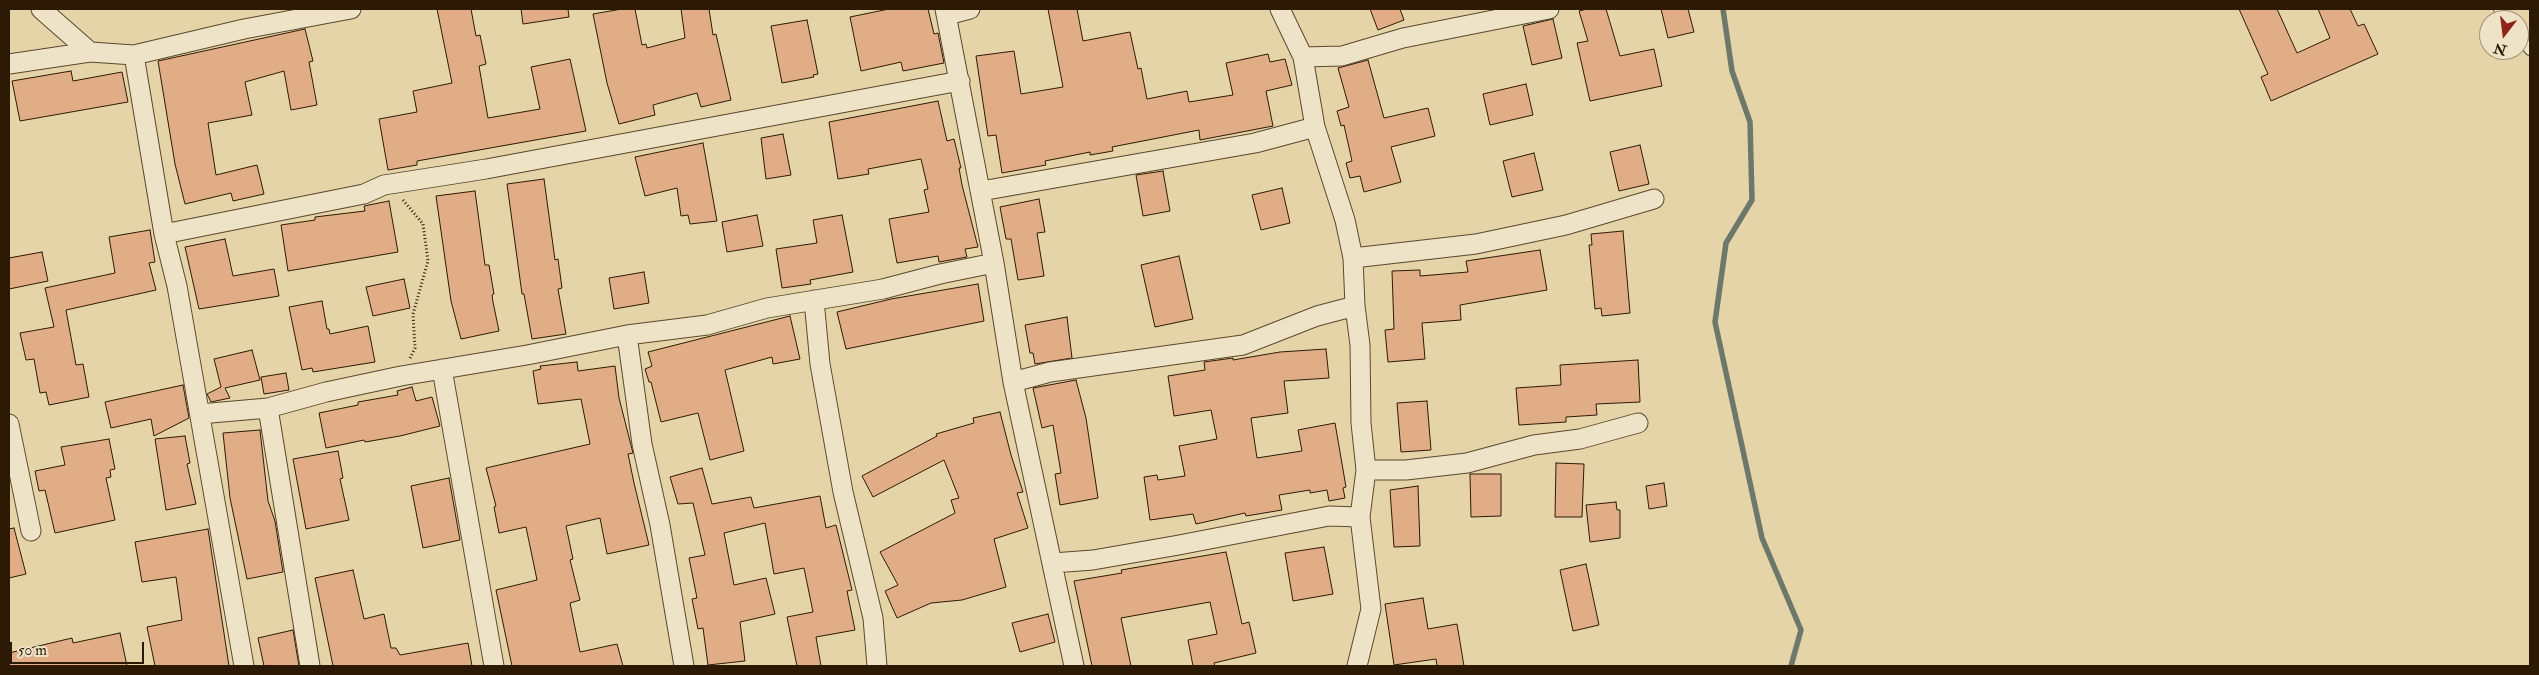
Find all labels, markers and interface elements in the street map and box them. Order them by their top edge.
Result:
north arrow [2479,10,2529,60]
text: N [2492,39,2509,59]
scale bar [12,632,146,664]
text: 50 m [18,641,47,660]

